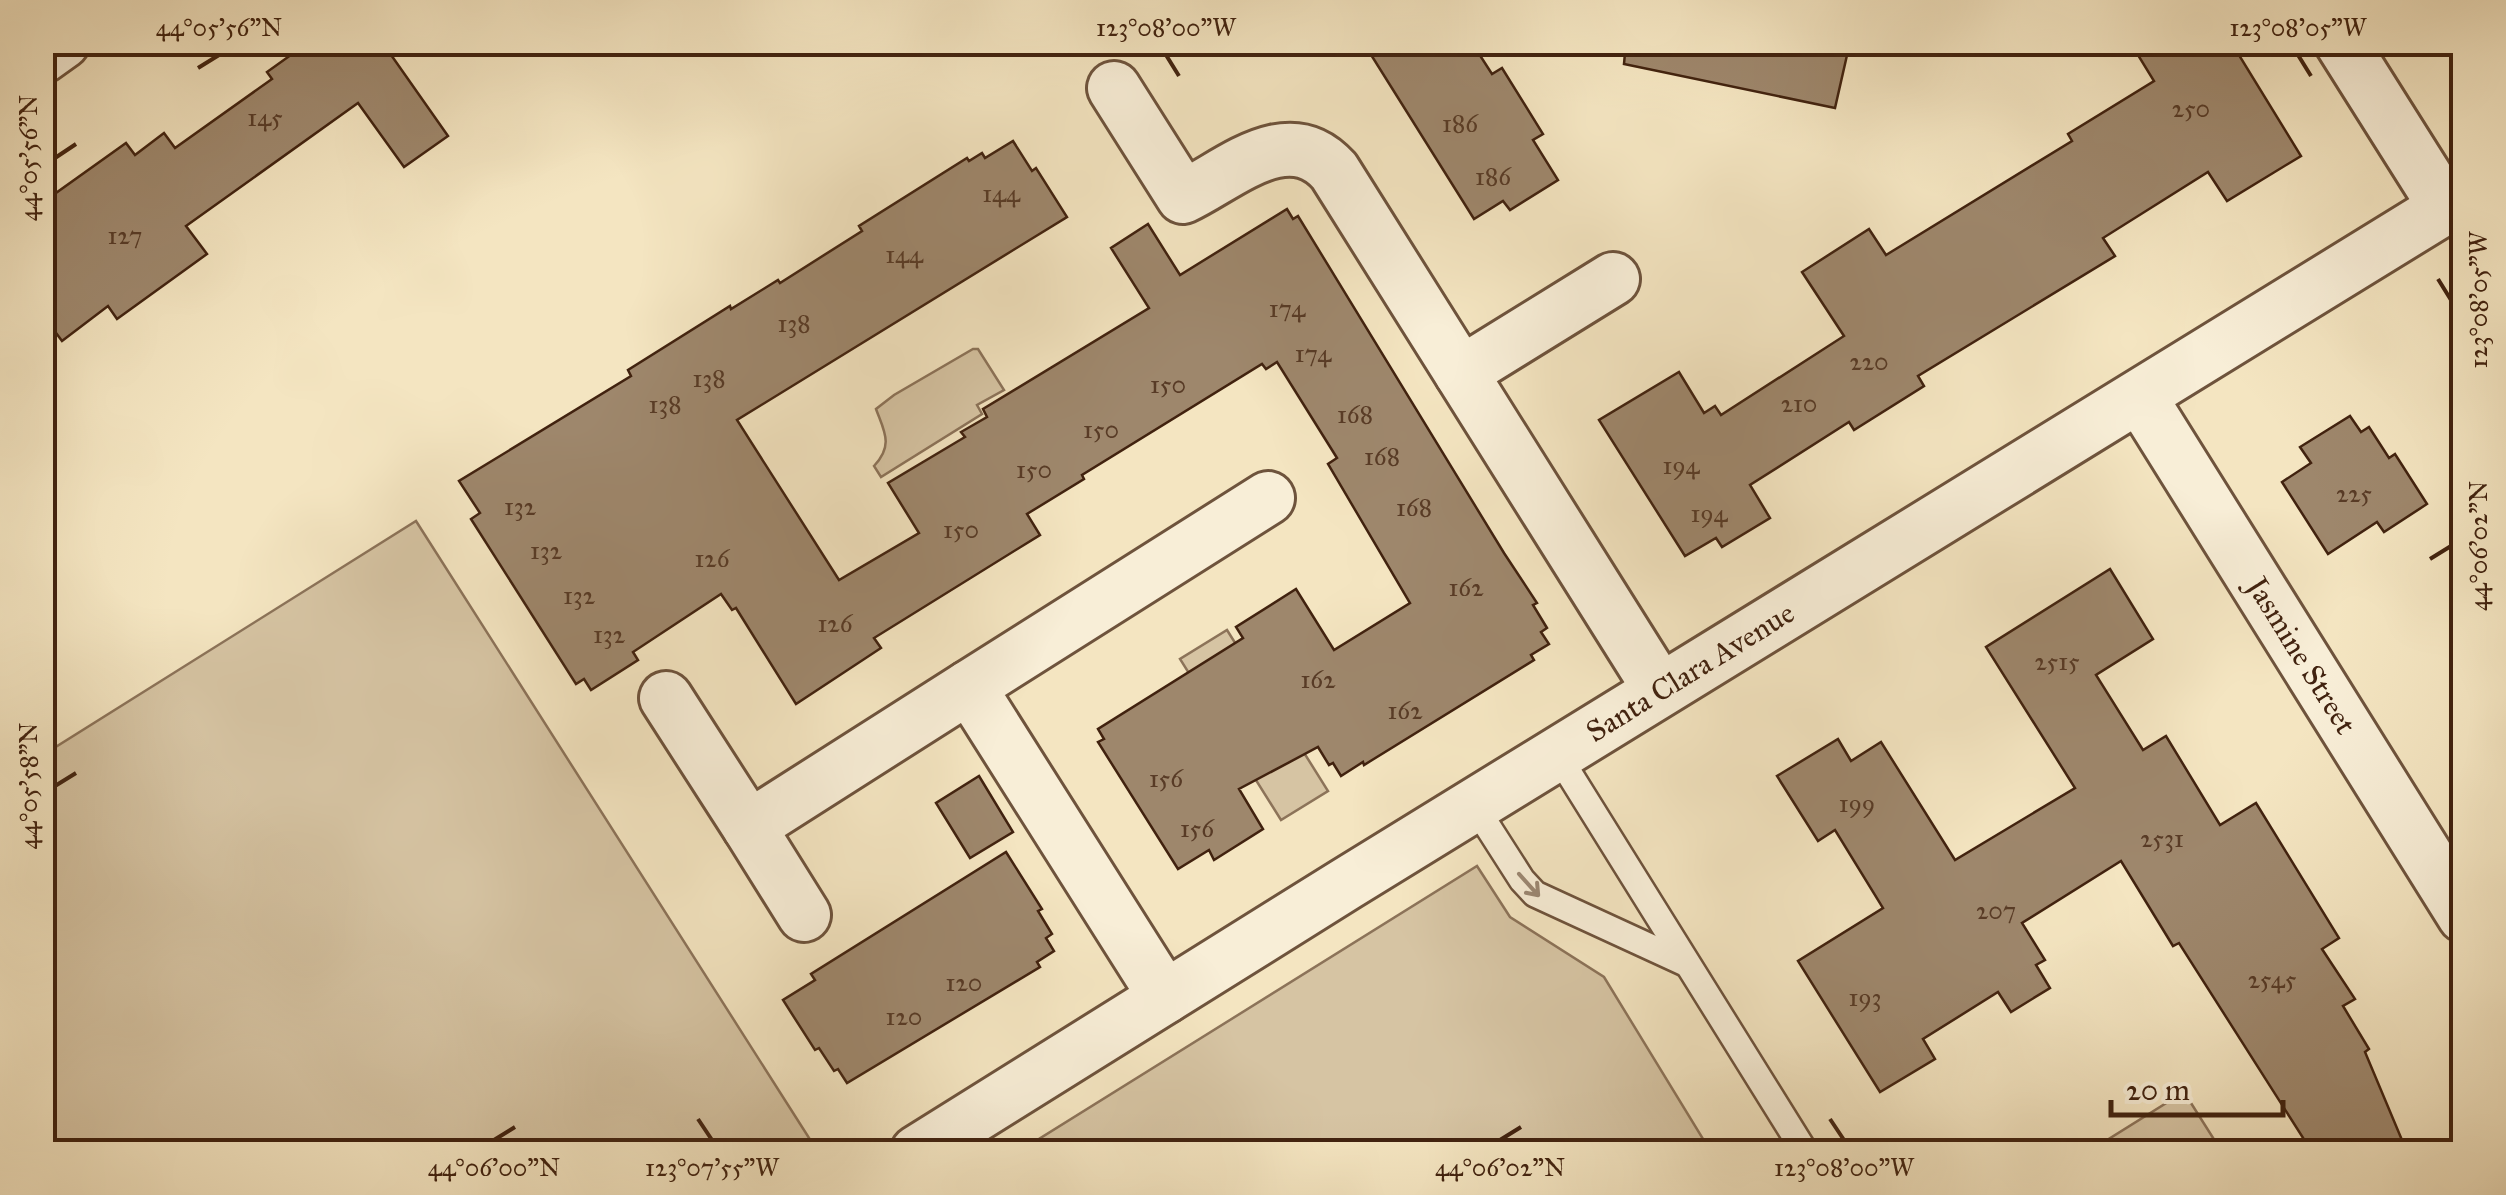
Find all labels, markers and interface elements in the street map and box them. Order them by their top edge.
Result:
text: 44°05'56"N [156,12,282,43]
text: 123°08'00"W [1096,12,1237,43]
text: 123°08'05"W [2230,12,2368,43]
house number: 250 [2172,93,2210,124]
text: 44°05'56"N [13,95,44,221]
house number: 145 [247,102,283,133]
house number: 186 [1442,108,1479,139]
house number: 186 [1475,161,1512,192]
house number: 144 [982,178,1021,209]
house number: 127 [108,220,142,251]
text: 123°08'05"W [2463,230,2494,368]
house number: 144 [885,239,924,270]
house number: 174 [1269,293,1306,324]
house number: 138 [777,308,811,339]
house number: 174 [1295,338,1332,369]
house number: 220 [1849,346,1889,377]
house number: 138 [692,363,726,394]
house number: 150 [1150,369,1186,400]
house number: 210 [1781,388,1817,419]
house number: 138 [648,389,682,420]
house number: 168 [1337,399,1373,430]
house number: 150 [1083,414,1119,445]
house number: 168 [1364,441,1400,472]
house number: 194 [1662,450,1701,481]
house number: 150 [1016,454,1052,485]
house number: 225 [2336,478,2372,509]
text: 44°06'02"N [2463,481,2494,611]
house number: 132 [504,491,537,522]
house number: 168 [1396,492,1432,523]
house number: 194 [1690,498,1729,529]
house number: 150 [943,514,979,545]
house number: 132 [530,535,563,566]
house number: 126 [694,543,731,574]
street label: Jasmine Street [2237,568,2364,741]
house number: 162 [1449,572,1484,603]
house number: 132 [563,580,596,611]
street label: Santa Clara Avenue [1580,595,1801,750]
house number: 126 [817,608,854,639]
house number: 132 [593,619,626,650]
house number: 2515 [2034,646,2080,677]
house number: 162 [1301,664,1336,695]
house number: 162 [1388,695,1423,726]
text: 44°05'58"N [13,722,44,850]
house number: 156 [1149,763,1184,794]
house number: 199 [1839,788,1875,819]
house number: 156 [1180,813,1215,844]
house number: 2531 [2140,823,2184,854]
one-way arrow [1517,872,1540,897]
house number: 207 [1976,895,2016,926]
house number: 2545 [2248,964,2297,995]
house number: 120 [946,967,982,998]
house number: 193 [1848,982,1882,1013]
house number: 120 [886,1001,922,1032]
scale bar [2111,1055,2284,1117]
text: 20 m [2126,1072,2190,1108]
text: 44°06'00"N [428,1152,560,1183]
text: 123°07'55"W [645,1152,780,1183]
text: 44°06'02"N [1435,1152,1565,1183]
text: 123°08'00"W [1774,1152,1915,1183]

